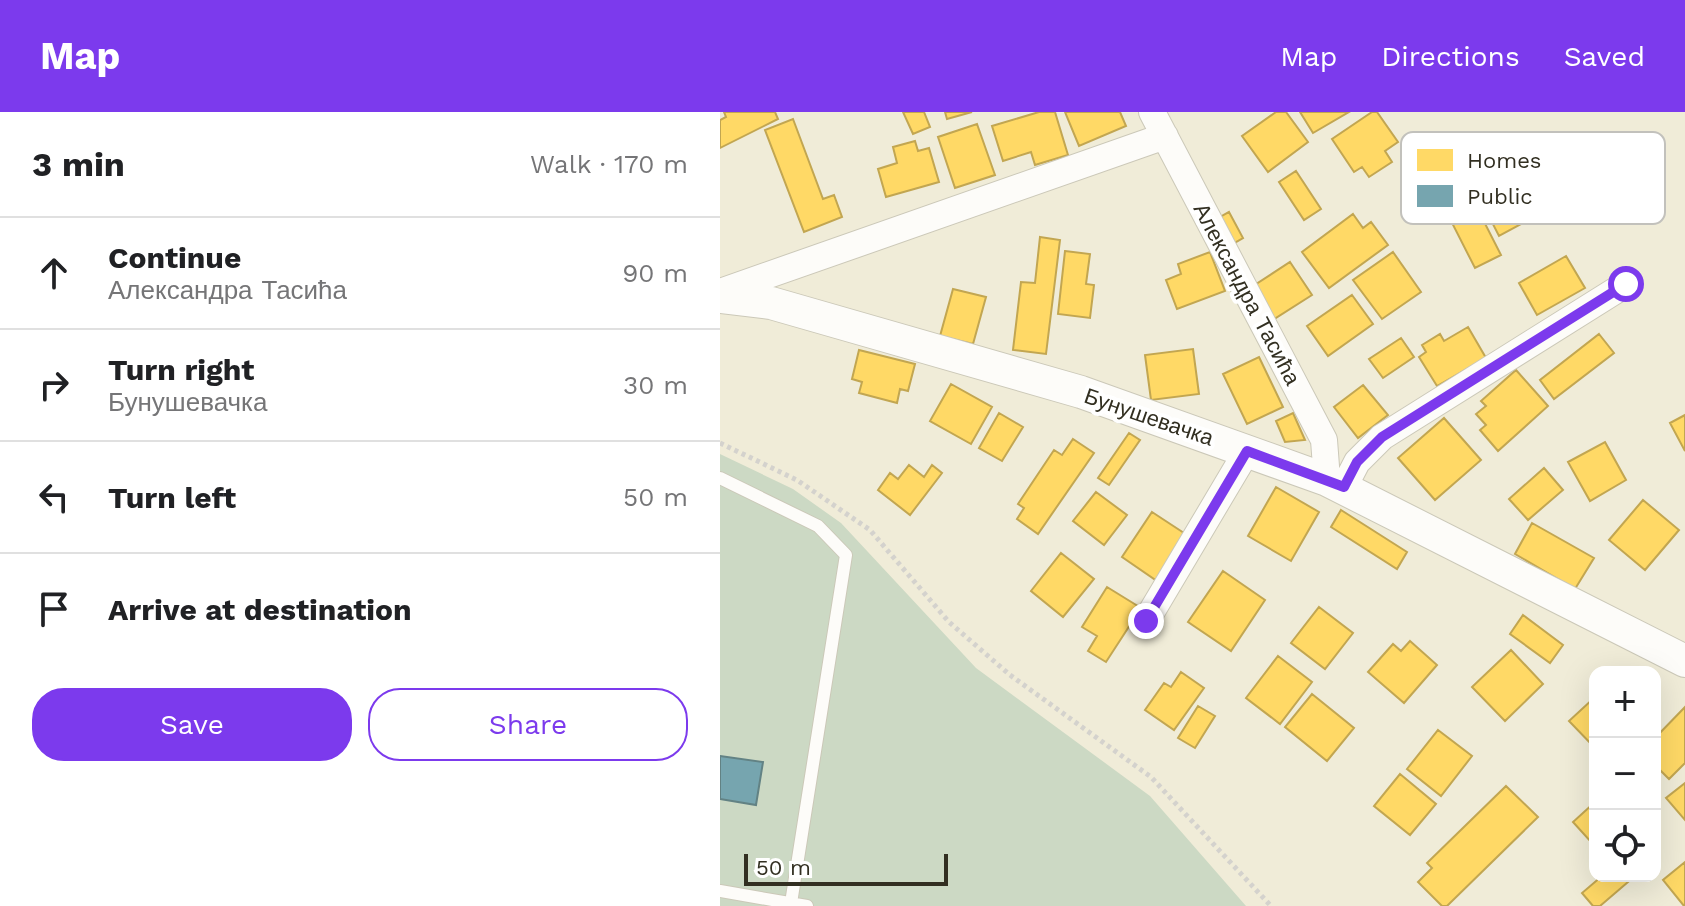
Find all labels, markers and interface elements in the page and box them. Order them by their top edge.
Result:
text: Map [40,34,120,78]
text: Map [1280,40,1337,73]
text: Directions [1381,40,1520,73]
text: Saved [1564,40,1645,73]
legend [1401,132,1665,224]
text: 3 min [32,144,125,184]
text: Homes [1467,148,1541,173]
text: Walk · 170 m [530,149,688,179]
text: Public [1467,184,1533,209]
street label: Александра Тасића [1188,199,1306,390]
text: Continue [108,240,241,275]
icon: ahead [32,251,76,295]
text: 90 m [622,258,688,288]
route start [1608,266,1644,302]
text: Александра Тасића [108,275,347,305]
text: Turn right [108,352,254,387]
icon: right [32,363,76,407]
text: 30 m [623,370,688,400]
street label: Бунушевачка [1081,383,1218,451]
text: Бунушевачка [108,387,268,417]
icon: left [32,475,76,519]
text: Turn left [108,480,236,515]
text: 50 m [623,482,688,512]
icon: arrive [32,587,76,631]
text: Arrive at destination [108,592,412,627]
route end [1128,603,1164,639]
map controls [1589,666,1661,882]
button: + [1589,666,1661,738]
button: Save [32,688,352,761]
button: Share [368,688,688,761]
button: − [1589,738,1661,810]
button: locate [1589,810,1661,882]
scale bar [744,850,948,886]
text: 50 m [756,855,811,880]

